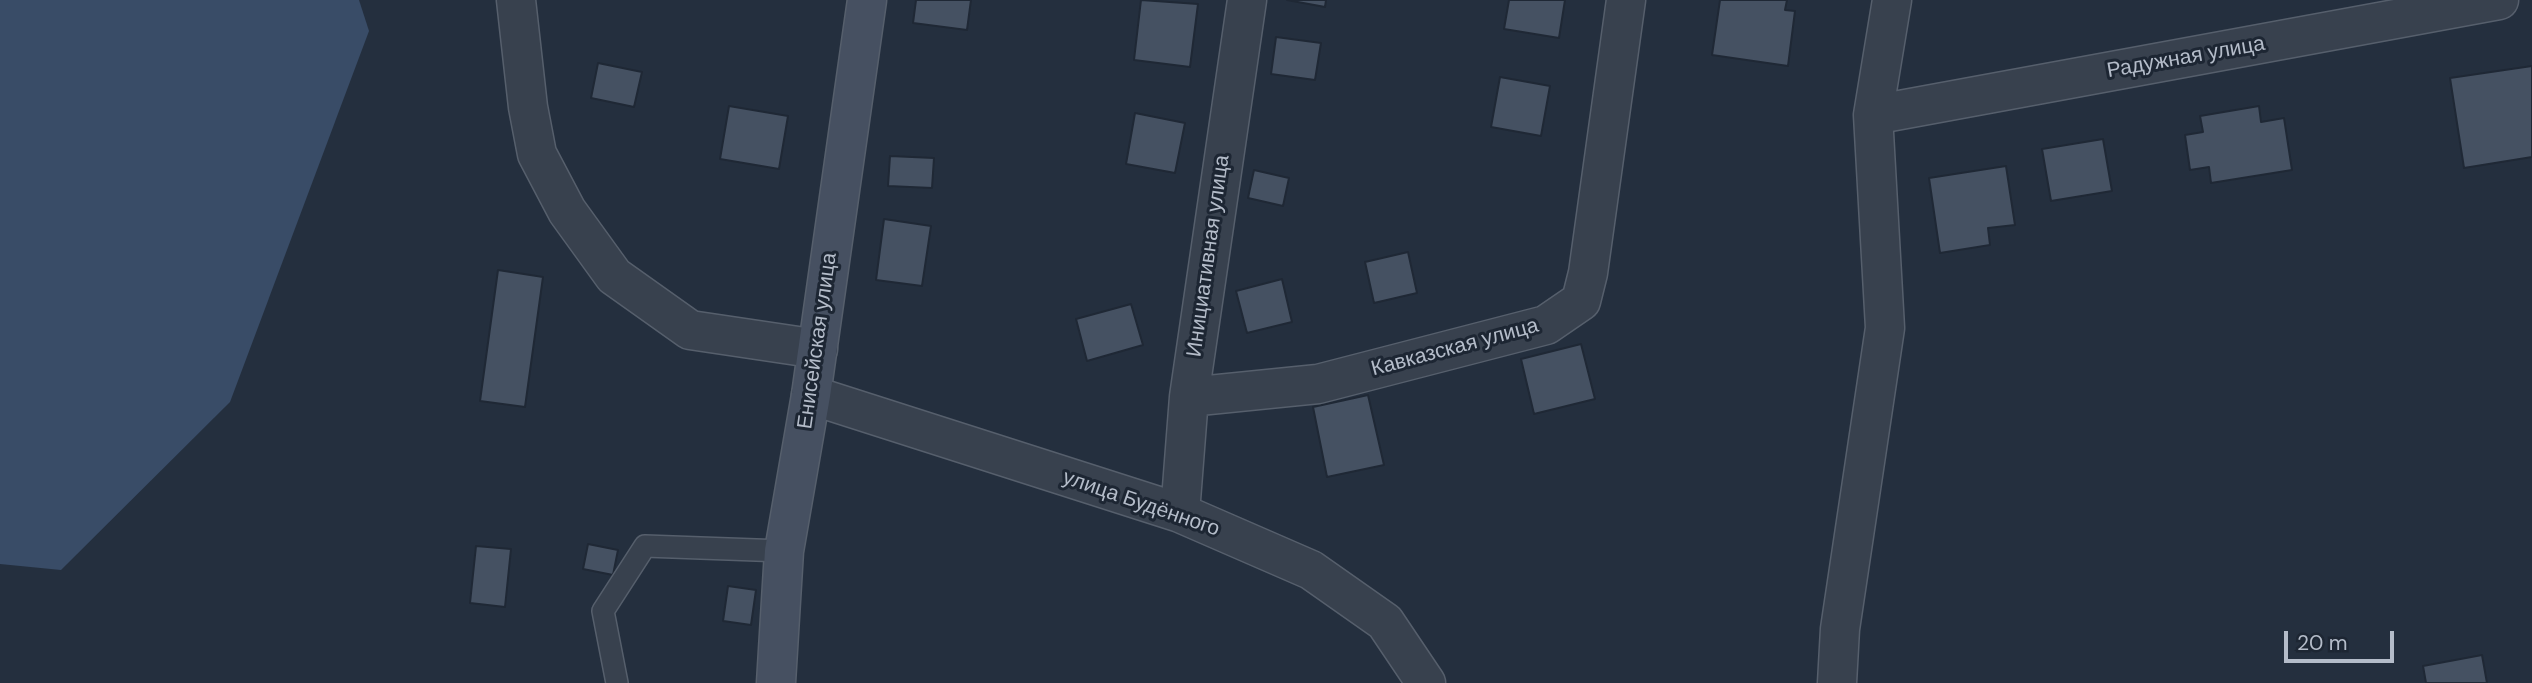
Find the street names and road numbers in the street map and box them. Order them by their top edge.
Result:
street label: Радужная улица [2105,32,2267,84]
street label: Инициативная улица [1182,153,1236,359]
street label: Енисейская улица [793,251,843,431]
street label: Кавказская улица [1369,314,1541,382]
street label: улица Будённого [1059,465,1223,543]

